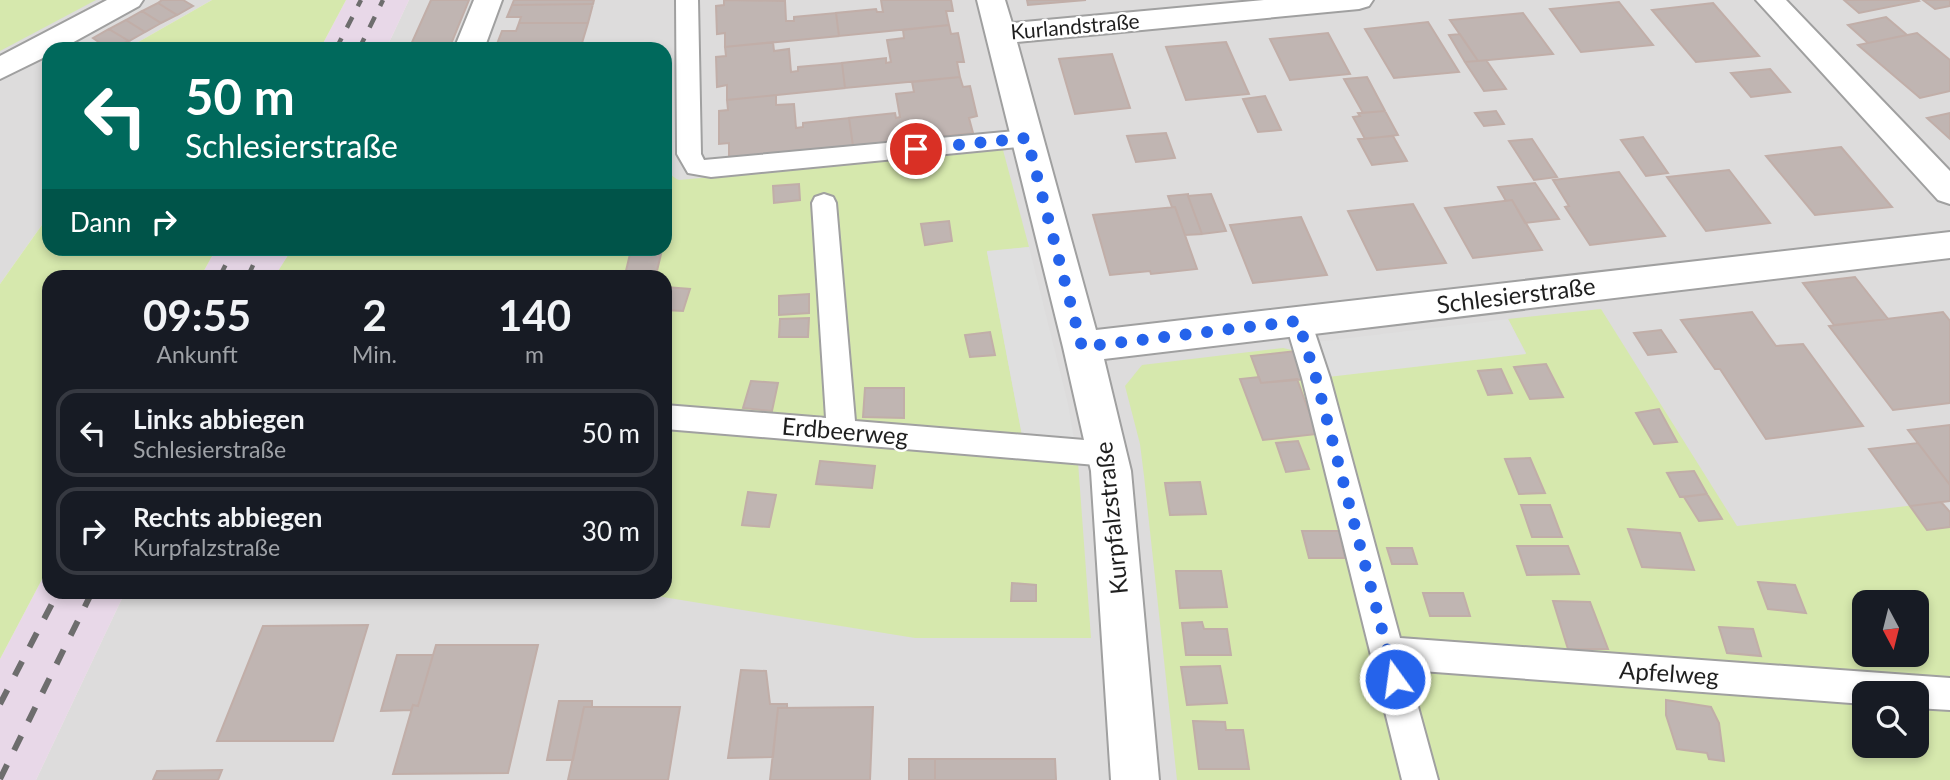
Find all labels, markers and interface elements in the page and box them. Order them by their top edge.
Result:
street label: Kurlandstraße [1009,7,1140,44]
text: 50 m [185,67,295,125]
icon: left [70,70,161,161]
pin [886,119,946,179]
text: Schlesierstraße [185,126,398,165]
icon: arrive [897,130,935,168]
icon: right [145,203,183,241]
text: Dann [70,206,131,238]
street label: Schlesierstraße [1435,270,1597,319]
text: 09:55 [143,290,251,340]
text: 2 [362,290,387,340]
text: 140 [498,290,571,340]
text: Ankunft [156,340,238,368]
text: Min. [352,340,397,368]
text: m [525,340,544,368]
text: Links abbiegen [133,403,305,435]
street label: Erdbeerweg [781,411,909,450]
icon: left [74,414,112,452]
text: 50 m [582,417,640,449]
text: Schlesierstraße [133,435,286,463]
street label: Kurpfalzstraße [1088,440,1133,596]
text: Rechts abbiegen [133,501,322,533]
icon: right [74,512,112,550]
text: 30 m [582,515,640,547]
text: Kurpfalzstraße [133,533,280,561]
north arrow [1852,590,1928,667]
map controls [1852,590,1929,758]
position arrow [1358,642,1432,716]
street label: Apfelweg [1618,655,1720,690]
button: search [1852,681,1929,758]

